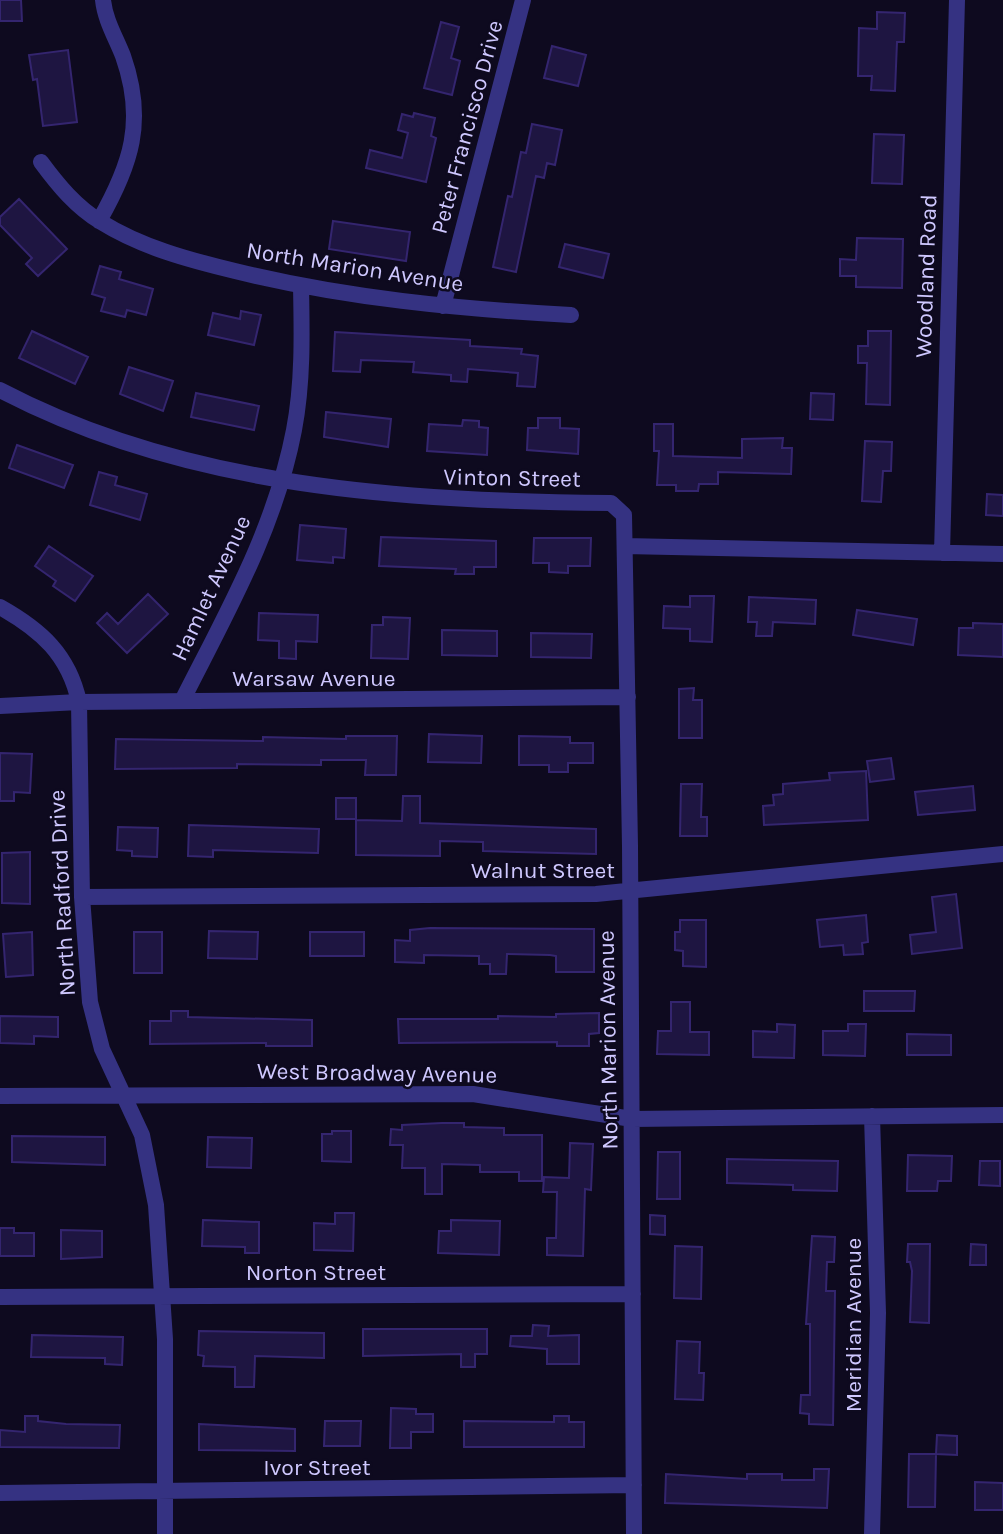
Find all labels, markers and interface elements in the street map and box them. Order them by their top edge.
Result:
street label: Peter Francisco Drive [425,17,509,237]
street label: Woodland Road [910,194,942,358]
street label: North Marion Avenue [244,236,466,298]
street label: Vinton Street [443,463,581,493]
street label: Hamlet Avenue [165,511,257,665]
street label: Warsaw Avenue [232,665,396,692]
street label: North Radford Drive [43,789,81,997]
street label: Walnut Street [471,857,615,884]
street label: North Marion Avenue [593,930,623,1150]
street label: West Broadway Avenue [257,1057,497,1089]
street label: Meridian Avenue [840,1238,867,1412]
street label: Norton Street [246,1259,387,1286]
street label: Ivor Street [263,1454,371,1481]

